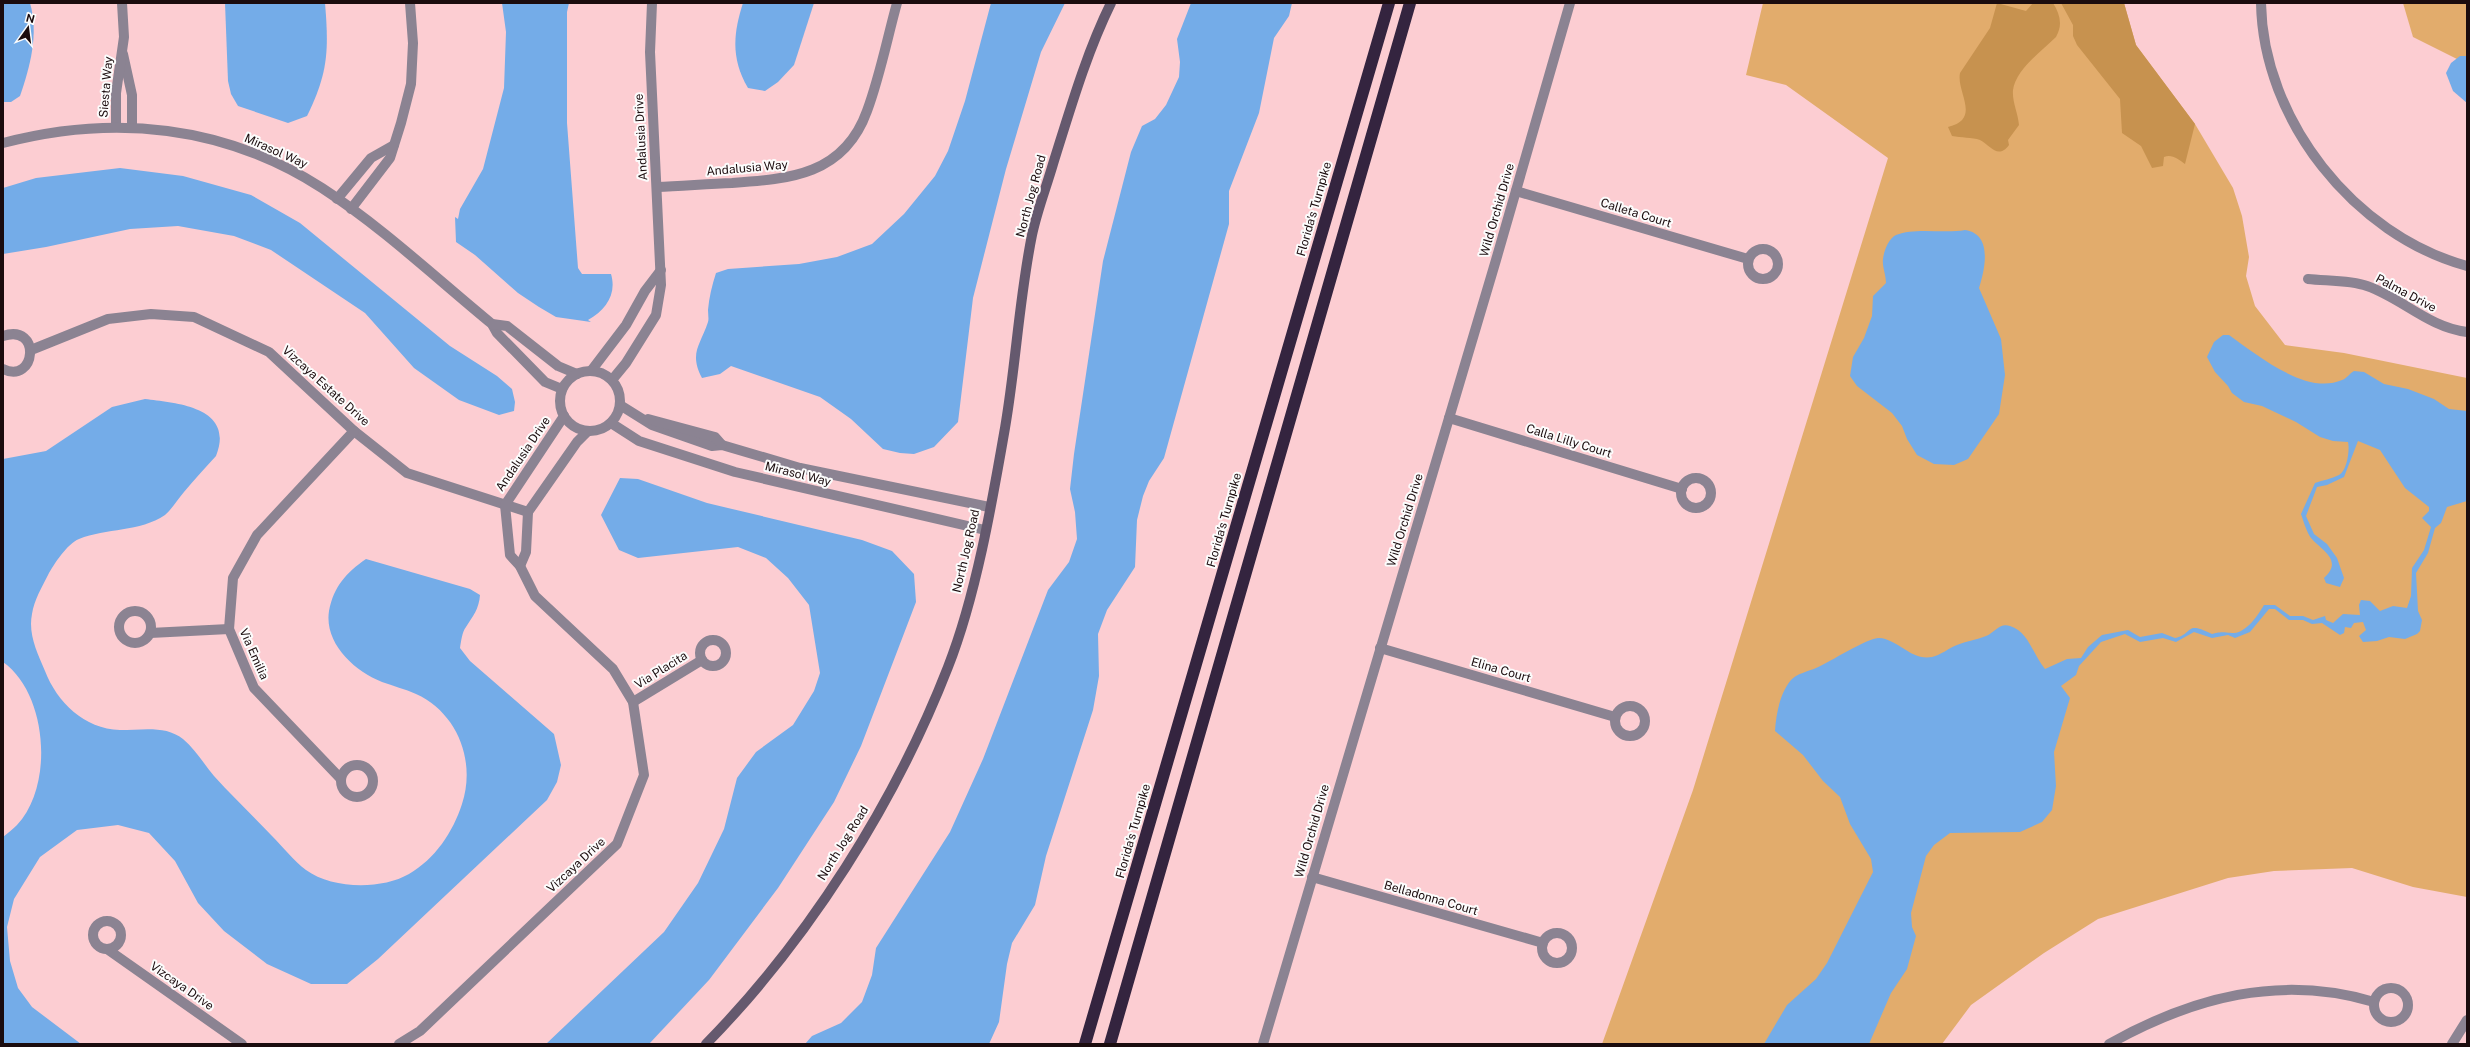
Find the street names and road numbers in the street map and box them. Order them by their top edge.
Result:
street label: Siesta Way [96,55,116,118]
street label: Andalusia Drive [632,93,650,181]
street label: Mirasol Way [242,131,310,171]
street label: North Jog Road [1013,153,1049,239]
street label: Andalusia Way [706,157,789,179]
street label: Florida's Turnpike [1294,160,1334,258]
street label: Wild Orchid Drive [1477,162,1517,258]
street label: Calleta Court [1599,196,1674,231]
street label: Palma Drive [2373,271,2439,315]
street label: Vizcaya Estate Drive [279,343,373,429]
street label: Andalusia Drive [493,414,553,494]
street label: Calla Lilly Court [1525,421,1614,461]
street label: Mirasol Way [763,459,833,489]
street label: Florida's Turnpike [1204,471,1244,569]
street label: Wild Orchid Drive [1384,472,1426,568]
street label: North Jog Road [950,508,982,594]
street label: Via Emilia [237,626,271,682]
street label: Via Placita [632,648,690,692]
street label: Elina Court [1469,655,1533,685]
street label: Florida's Turnpike [1113,782,1153,880]
street label: Wild Orchid Drive [1292,783,1332,879]
street label: North Jog Road [815,803,871,883]
street label: Vizcaya Drive [544,834,608,895]
street label: Belladonna Court [1382,878,1480,918]
street label: Vizcaya Drive [148,959,217,1013]

